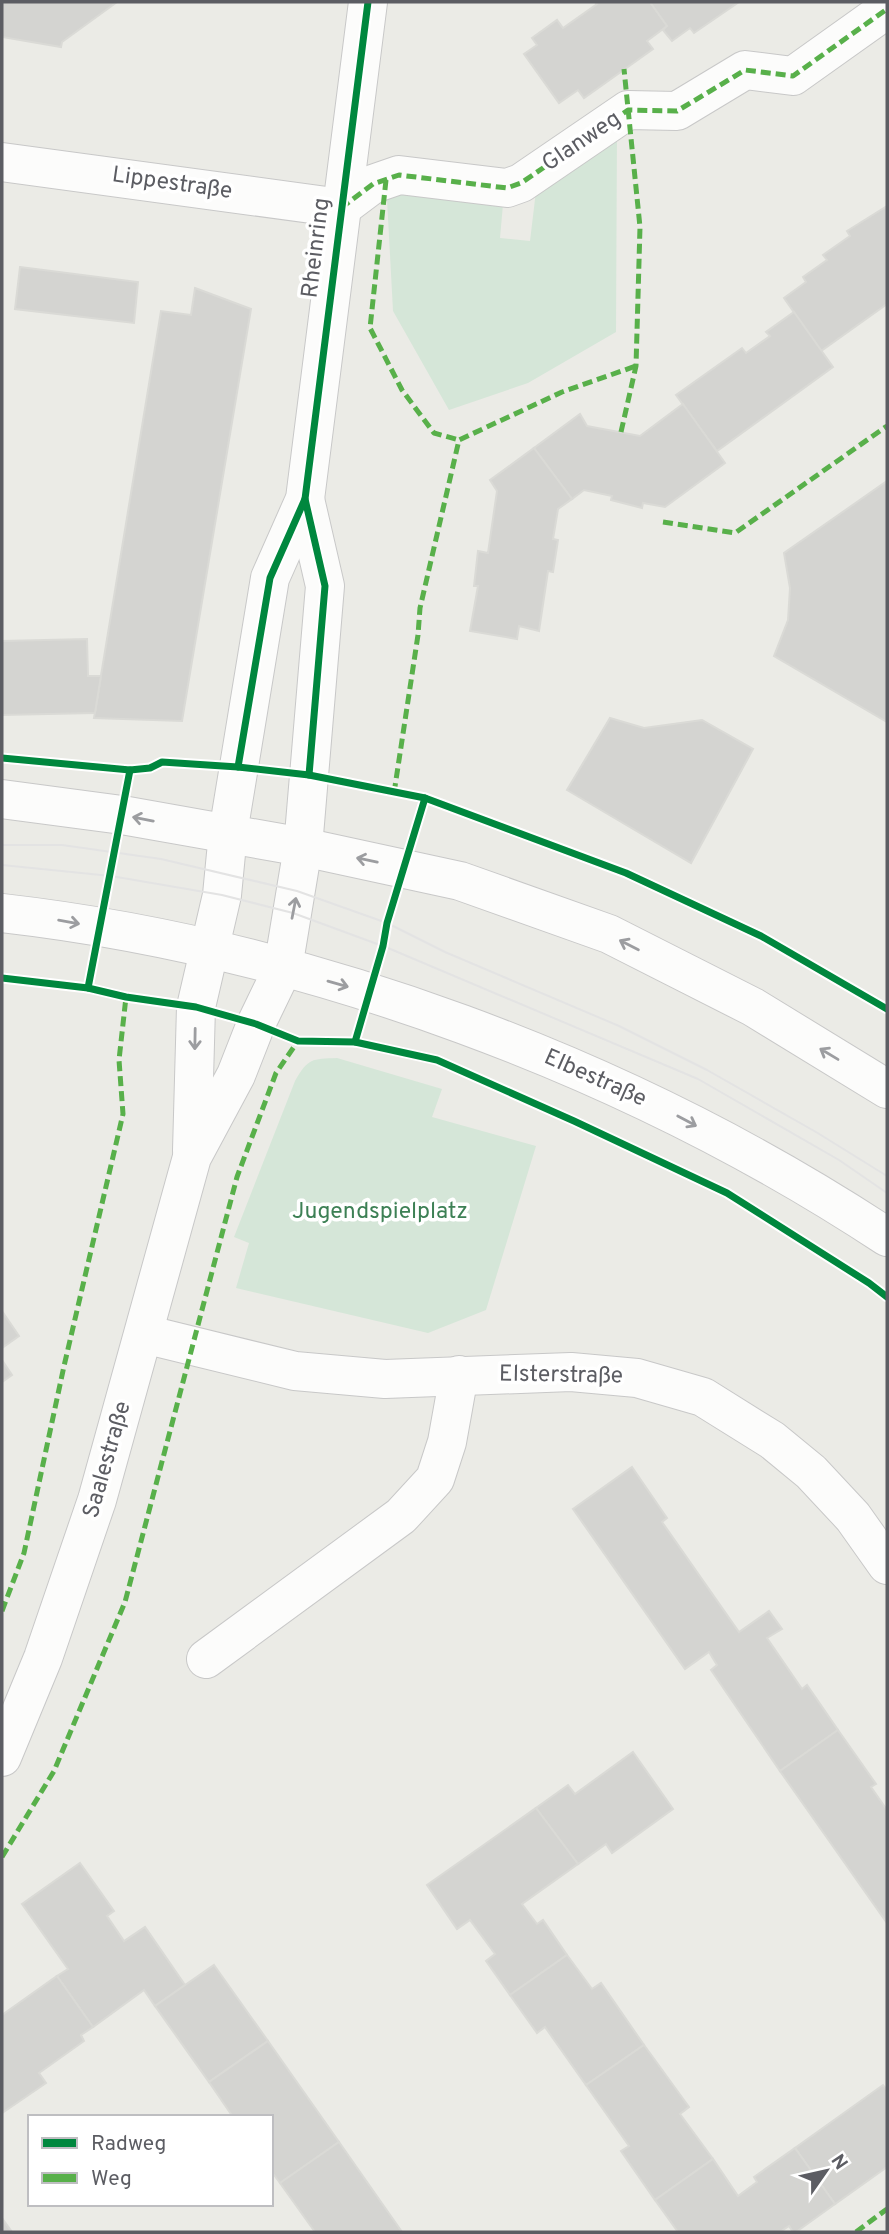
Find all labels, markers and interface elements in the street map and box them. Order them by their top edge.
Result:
street label: Glanweg [537,105,627,179]
street label: Lippestraße [110,161,234,207]
street label: Rheinring [296,196,338,300]
one-way arrow [132,812,155,825]
one-way arrow [356,852,379,866]
one-way arrow [287,897,301,920]
one-way arrow [57,916,80,929]
one-way arrow [620,937,640,951]
one-way arrow [327,978,349,991]
one-way arrow [188,1027,202,1050]
street label: Elbestraße [539,1044,651,1114]
one-way arrow [820,1046,839,1061]
one-way arrow [676,1114,696,1128]
park label: Jugendspielplatz [292,1198,468,1227]
street label: Elsterstraße [499,1360,623,1392]
street label: Saalestraße [77,1398,139,1522]
legend [28,2115,273,2206]
text: Radweg [91,2131,166,2158]
north arrow [791,2136,861,2206]
text: N [825,2150,852,2175]
text: Weg [91,2166,132,2193]

